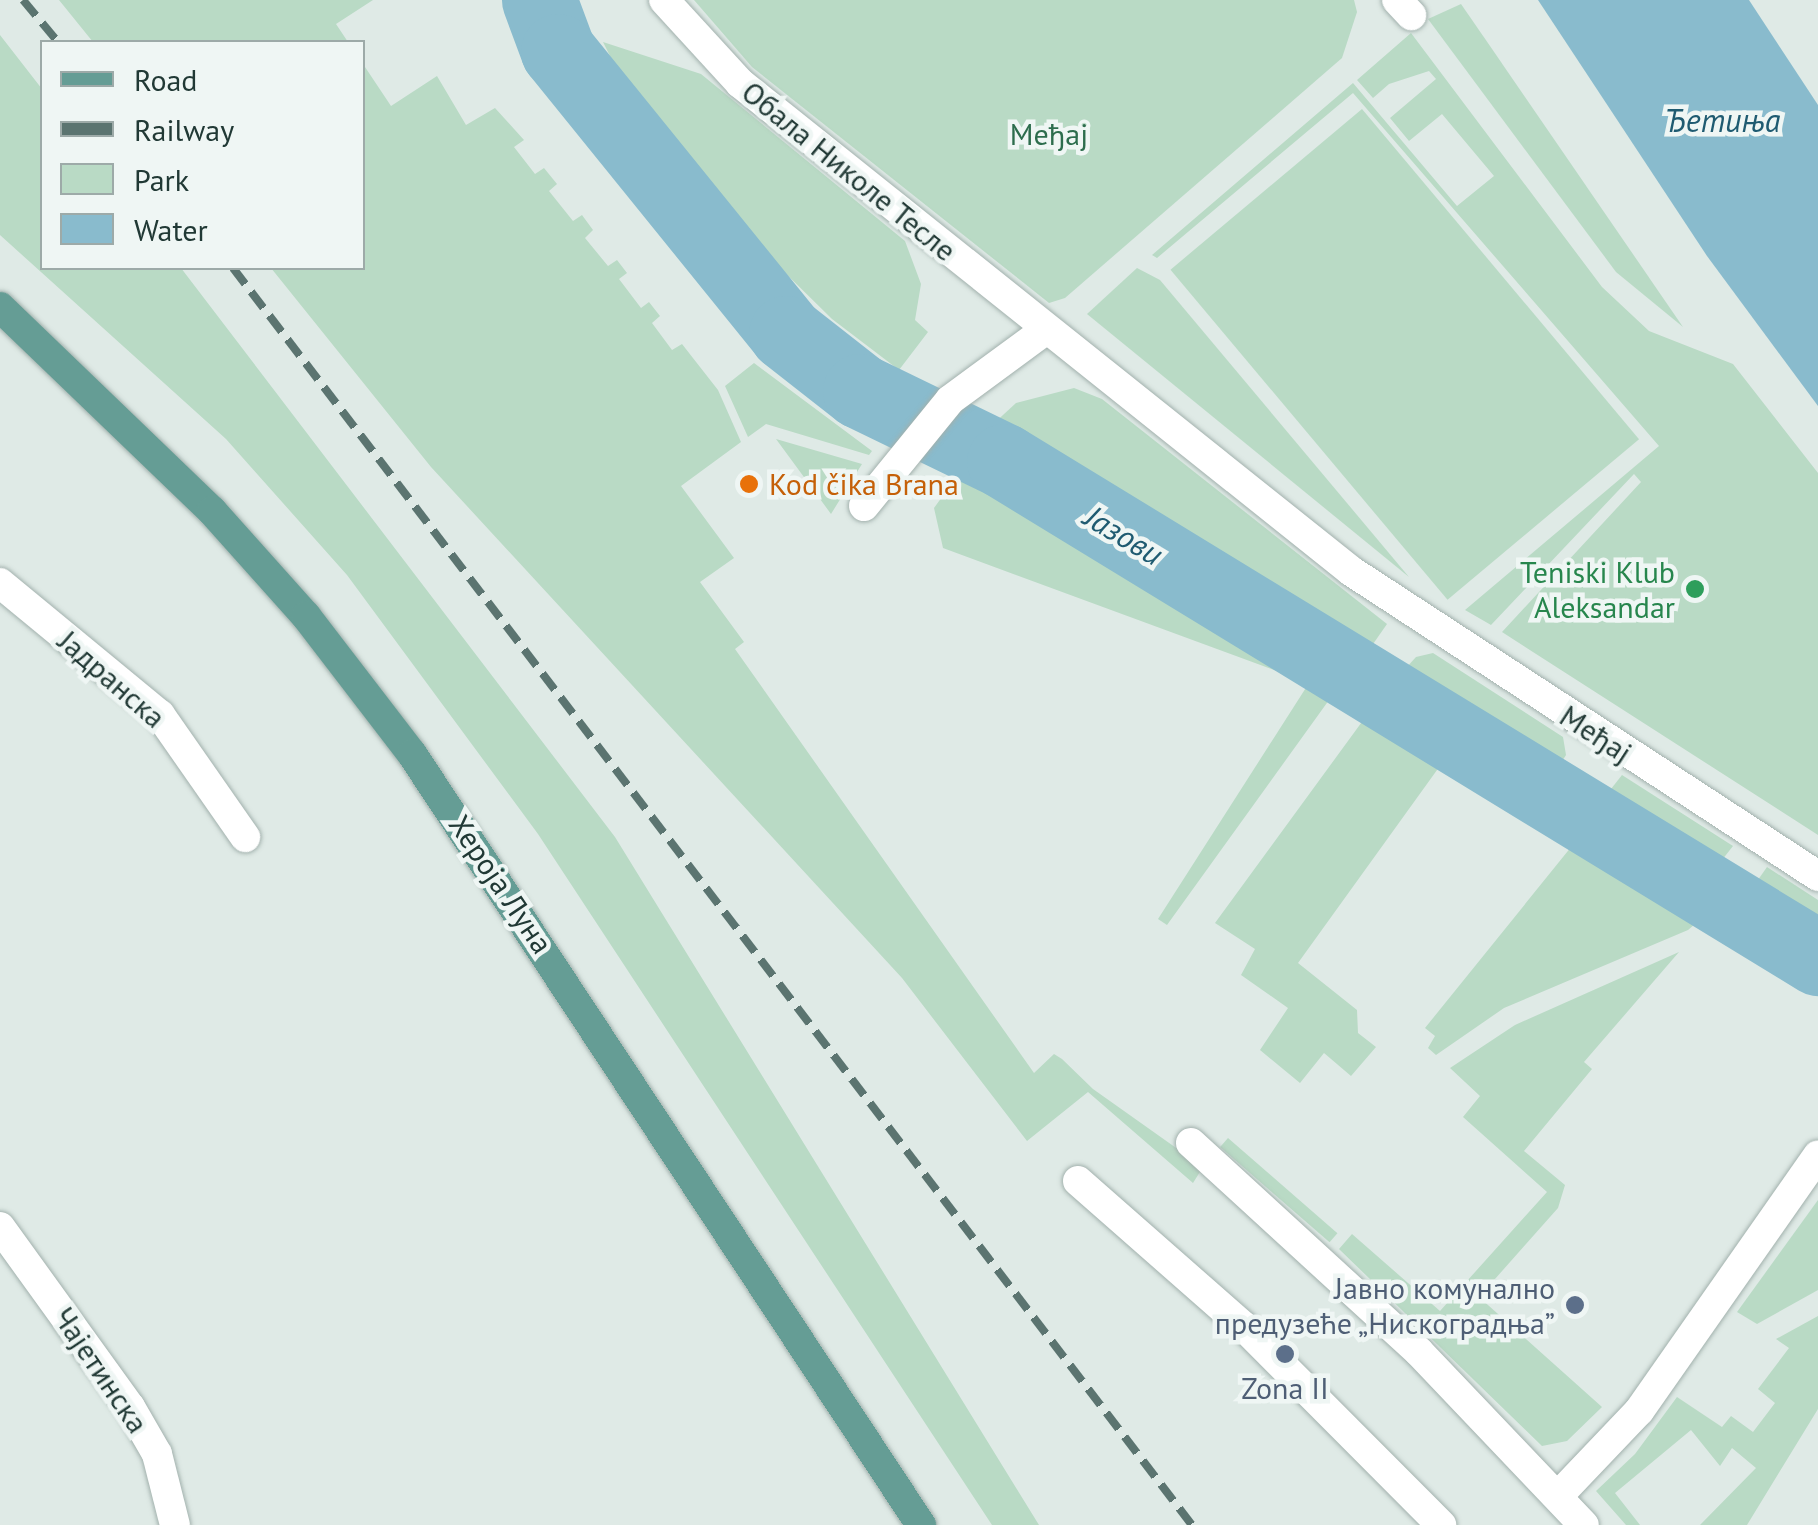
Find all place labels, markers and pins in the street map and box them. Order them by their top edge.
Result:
place label: Kod čika Brana [769,466,959,502]
marker: Kod čika Brana [738,473,760,495]
place label: Teniski Klub Aleksandar [1520,554,1675,624]
marker: Teniski Klub Aleksandar [1684,578,1706,600]
place label: Јавно комунално предузеће „Нискоградња” [1213,1270,1555,1340]
marker: Јавно комунално предузеће „Нискоградња” [1564,1294,1586,1316]
marker: Zona II [1274,1343,1296,1365]
place label: Zona II [1241,1370,1329,1406]

